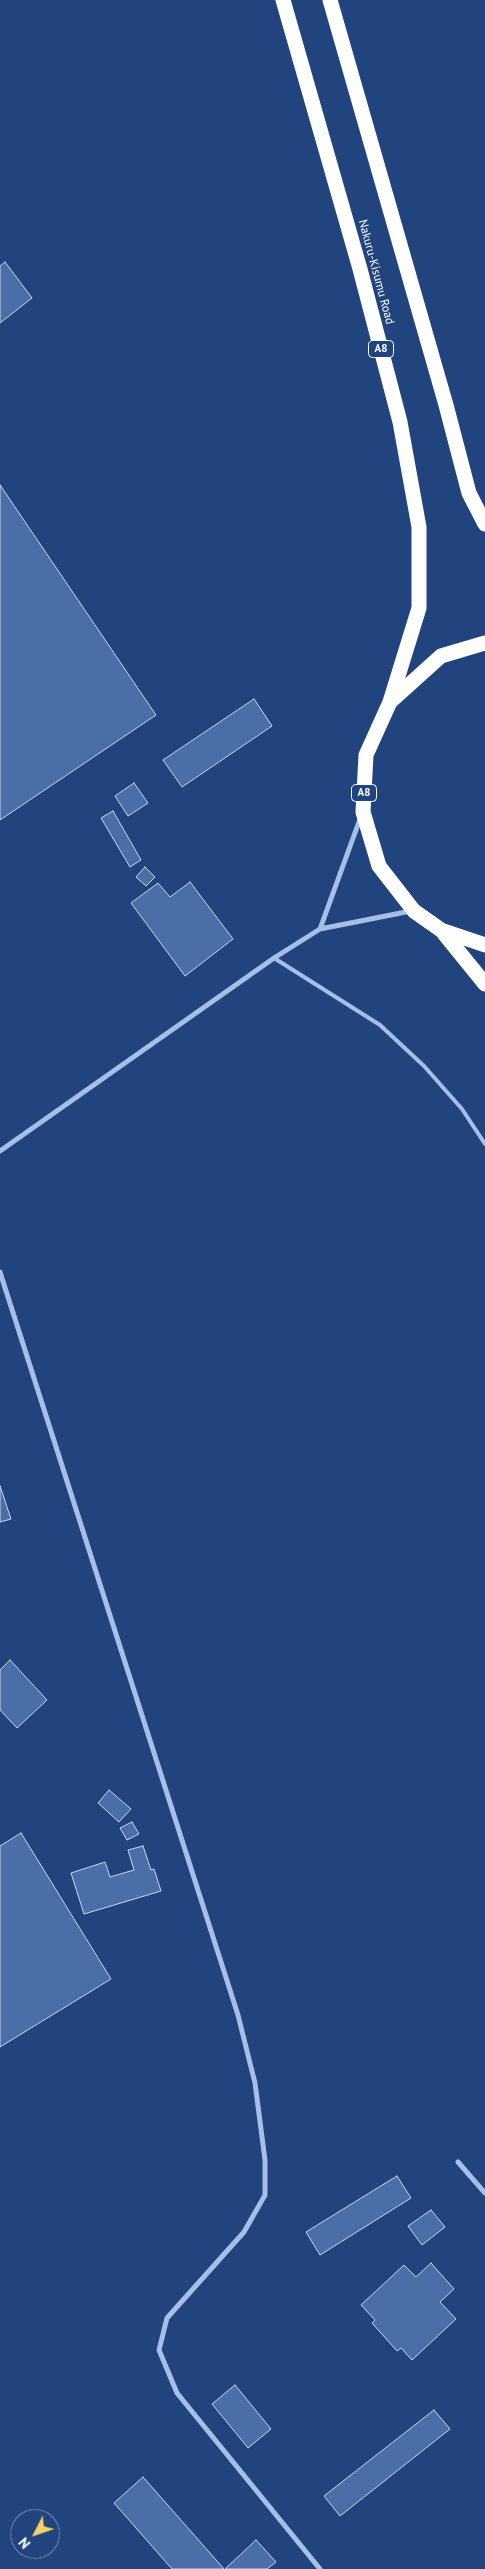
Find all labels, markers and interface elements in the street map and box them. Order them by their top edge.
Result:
street label: Nakuru-Kisumu Road [355,218,397,326]
road number: A8 [368,340,394,358]
road number: A8 [352,784,376,801]
north arrow [10,2509,60,2559]
text: N [15,2534,34,2553]

